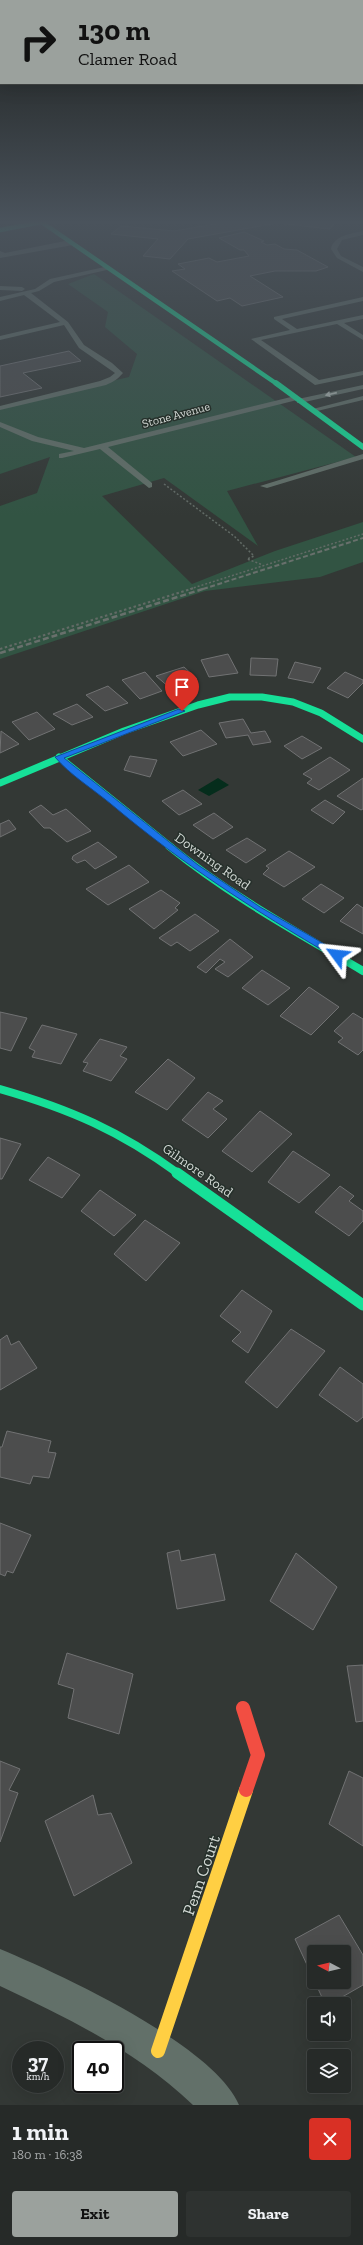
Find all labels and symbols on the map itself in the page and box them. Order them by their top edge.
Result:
one-way arrow [325,392,338,398]
street label: Stone Avenue [140,399,212,431]
pin [165,670,199,711]
street label: Downing Road [172,829,254,894]
position arrow [316,934,358,976]
street label: Gilmore Road [159,1140,237,1201]
street label: Penn Court [178,1832,224,1918]
north arrow [307,1945,351,1989]
speed limit sign: 40 [72,2041,124,2093]

